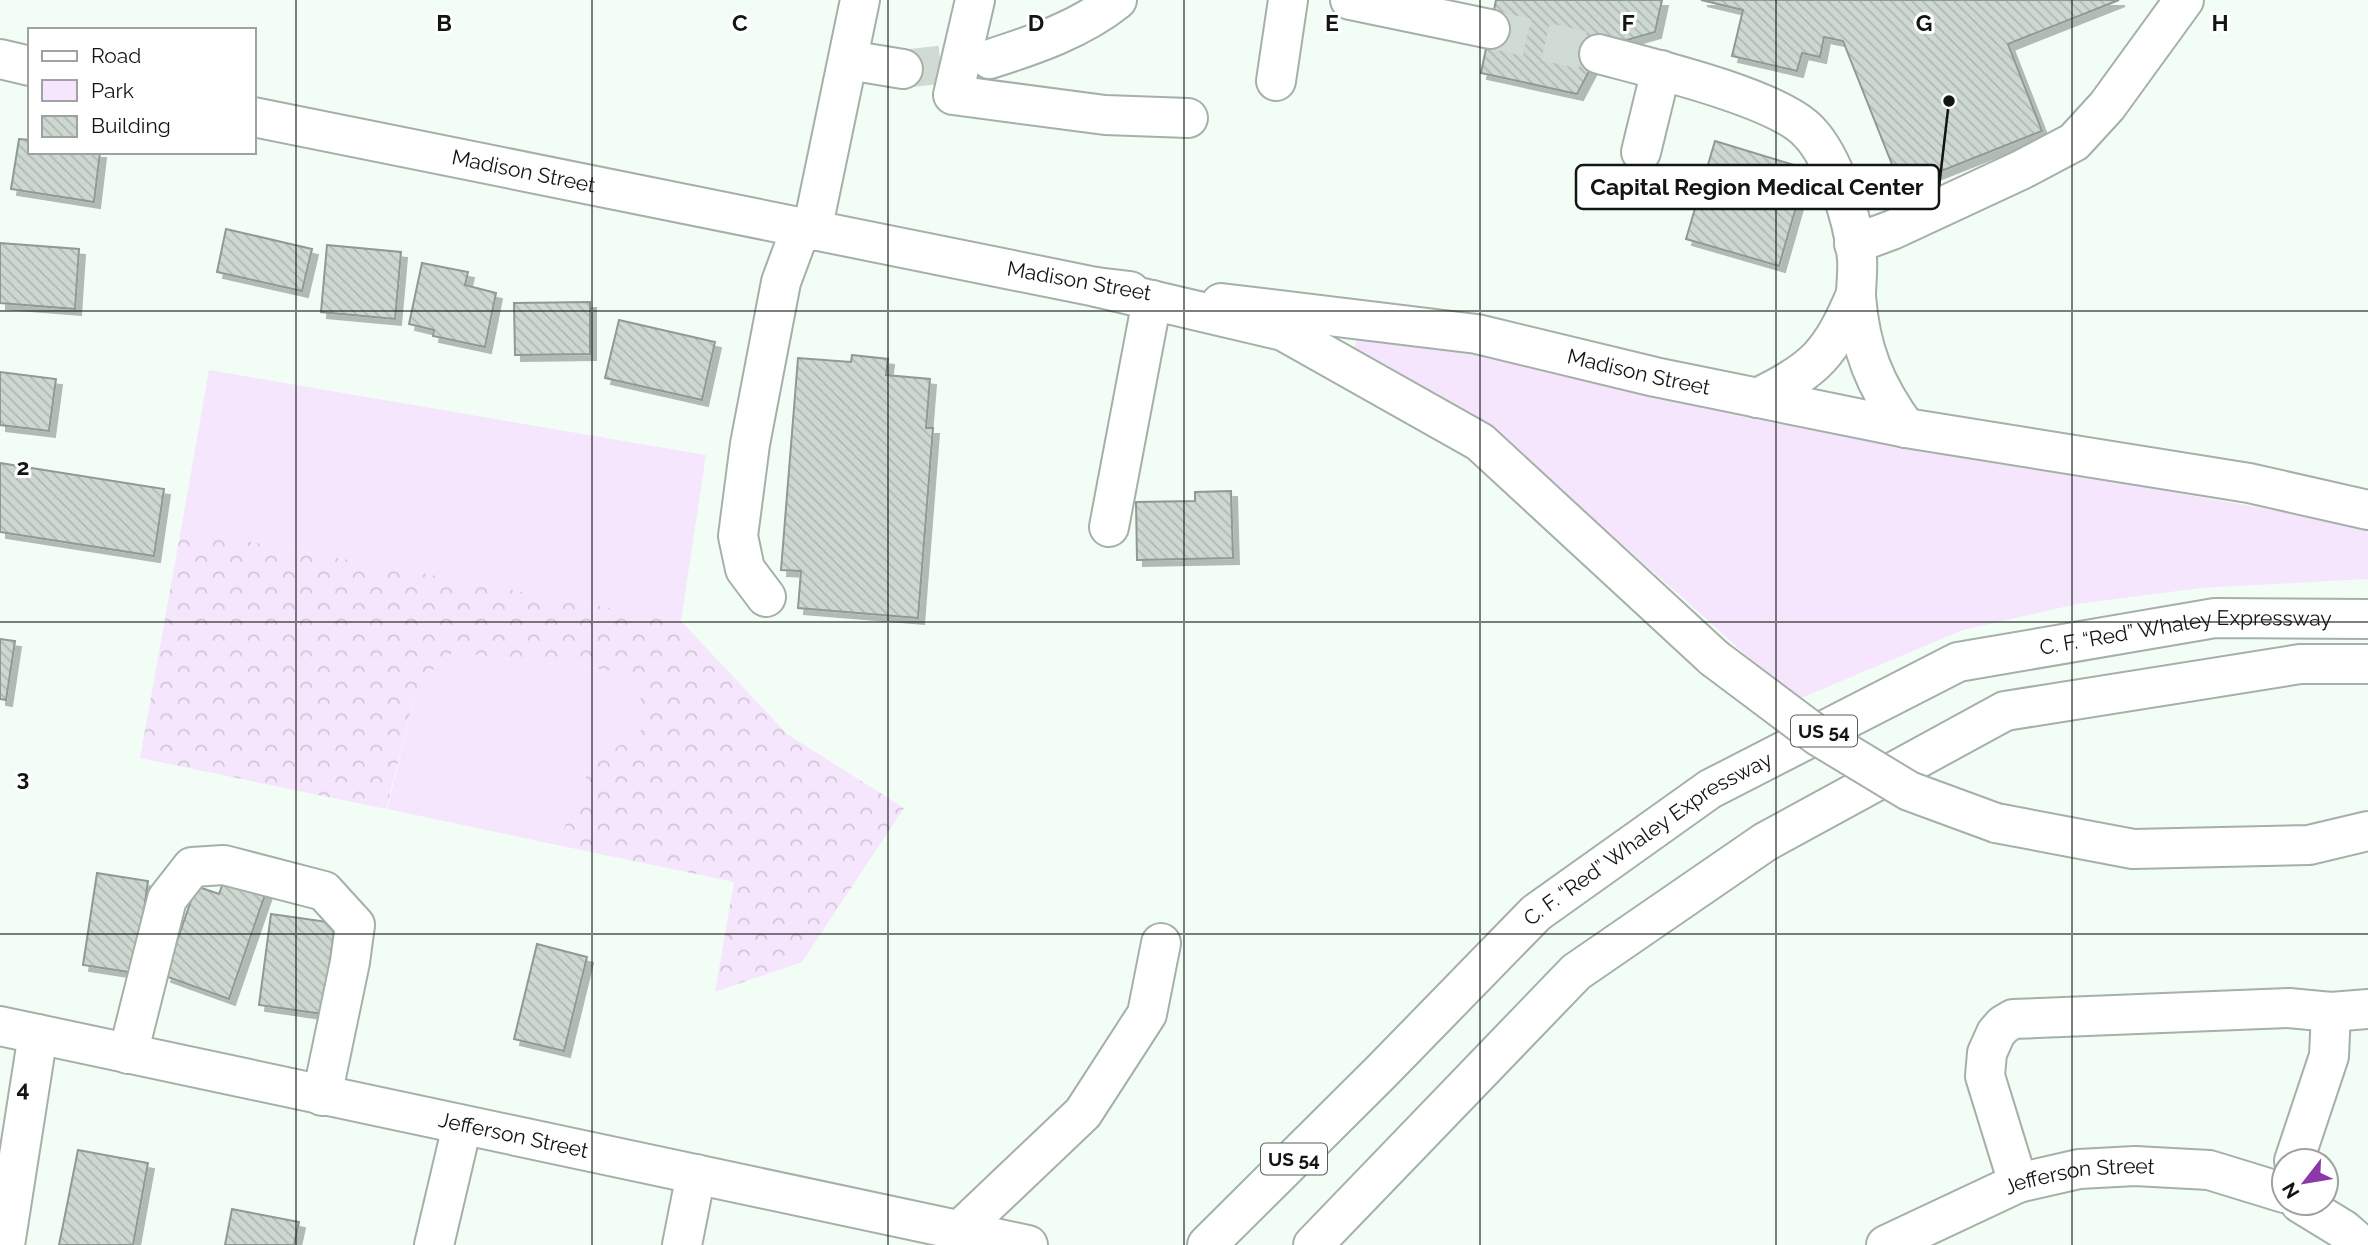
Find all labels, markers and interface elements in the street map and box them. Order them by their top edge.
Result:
text: B [436,9,452,36]
text: C [732,9,748,36]
text: D [1028,9,1044,36]
text: E [1325,9,1339,36]
text: F [1621,9,1635,36]
text: G [1916,9,1932,36]
text: H [2211,9,2229,36]
legend [28,28,256,154]
text: Road [91,43,141,68]
text: Park [91,78,134,103]
text: Building [91,113,171,138]
street label: Madison Street [450,144,598,198]
callout: Capital Region Medical Center [1576,165,1939,209]
text: Capital Region Medical Center [1590,173,1924,200]
street label: Madison Street [1005,256,1153,305]
street label: Madison Street [1565,343,1712,400]
text: 2 [17,453,29,480]
street label: C. F. “Red” Whaley Expressway [2038,605,2332,660]
road number: US 54 [1791,716,1857,746]
street label: C. F. “Red” Whaley Expressway [1518,746,1776,930]
text: 3 [17,764,29,791]
text: 4 [16,1075,30,1102]
street label: Jefferson Street [437,1107,591,1163]
road number: US 54 [1261,1144,1327,1175]
north arrow [2270,1147,2340,1217]
street label: Jefferson Street [2000,1153,2155,1200]
text: N [2277,1179,2304,1203]

